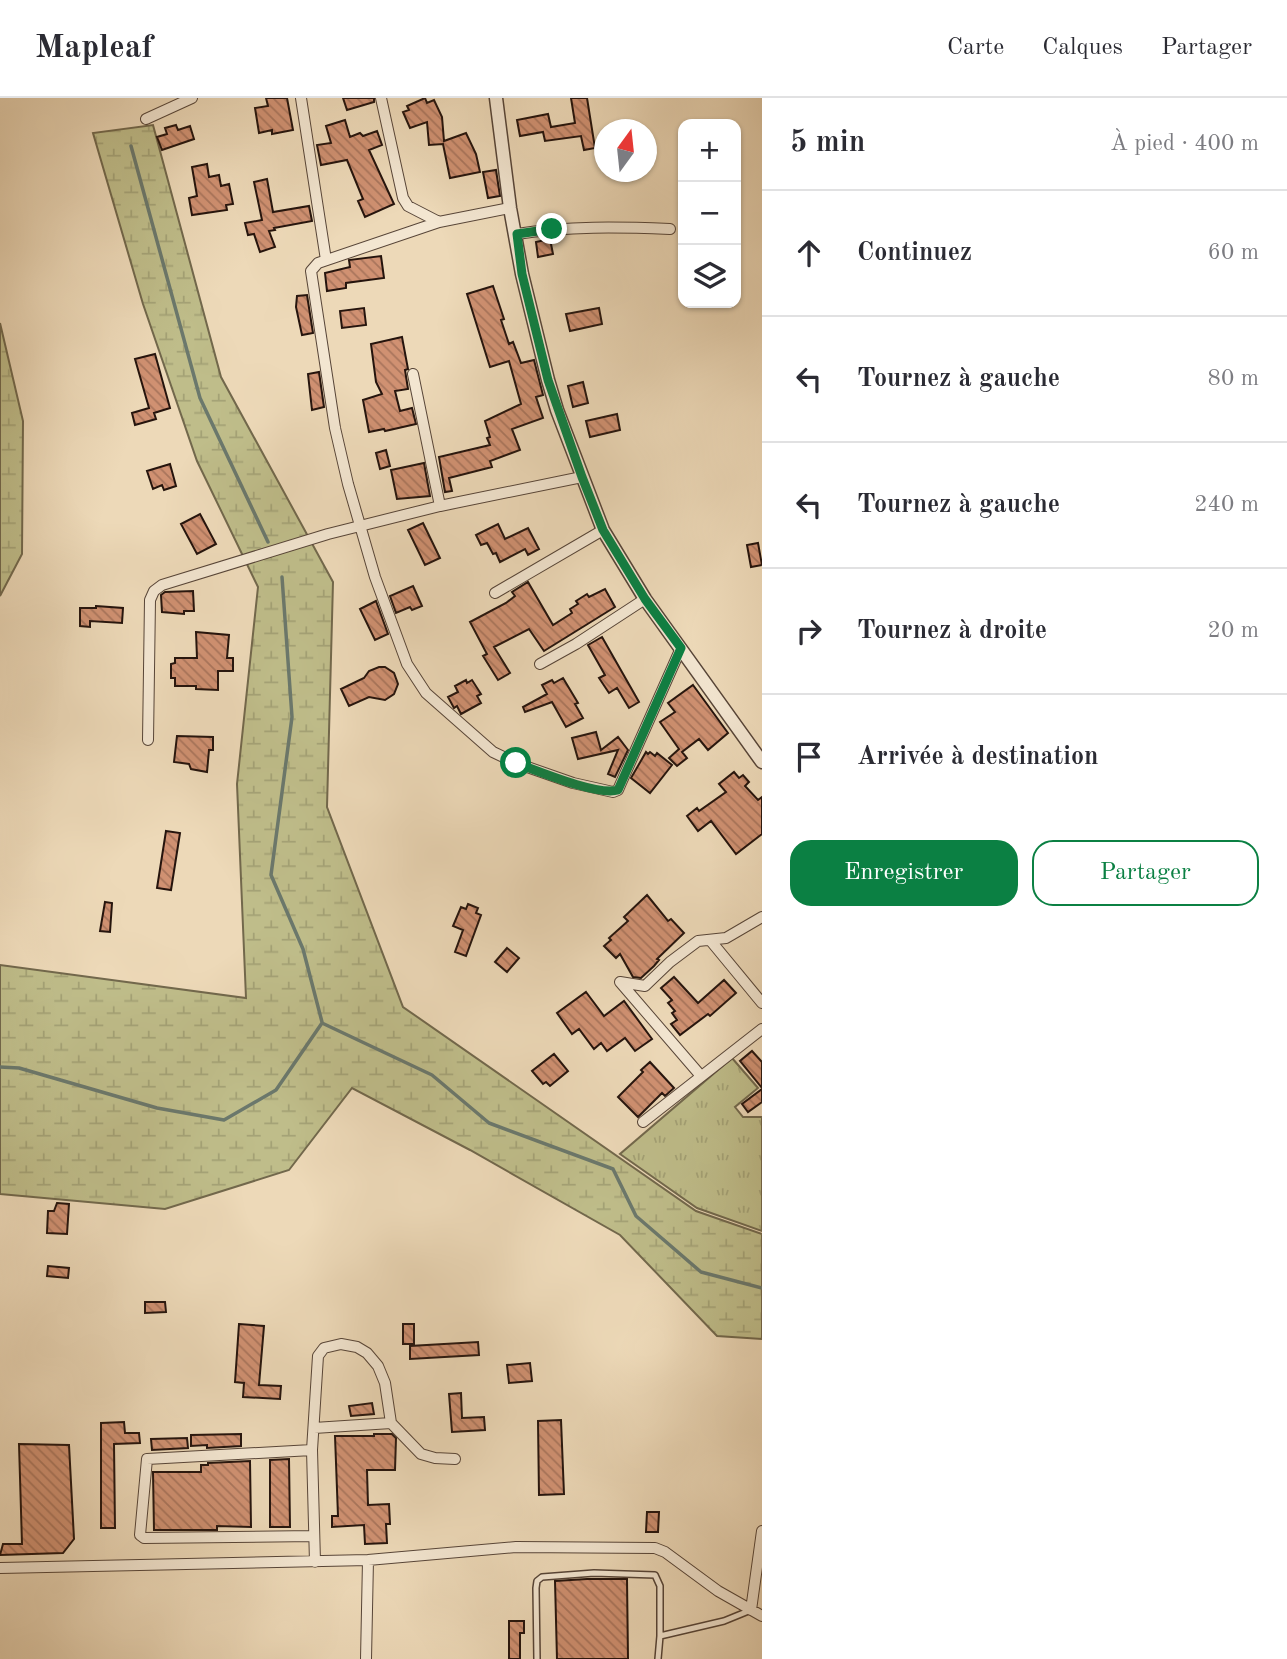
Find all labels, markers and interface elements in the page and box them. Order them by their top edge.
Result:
text: Mapleaf [35,32,153,65]
text: Carte [947,36,1004,60]
text: Calques [1042,36,1123,60]
text: Partager [1161,36,1252,60]
north arrow [594,119,657,182]
map controls [678,119,741,308]
button: + [678,119,741,182]
text: 5 min [790,128,865,158]
text: À pied · 400 m [1110,132,1259,155]
button: − [678,182,741,245]
route end [536,213,567,244]
icon: ahead [790,234,828,272]
text: Continuez [857,240,972,266]
text: 60 m [1208,241,1259,264]
button: layers [678,245,741,308]
icon: left [790,360,828,398]
text: Tournez à gauche [857,366,1060,392]
text: 80 m [1208,367,1259,390]
icon: left [790,486,828,524]
text: Tournez à gauche [857,492,1060,518]
text: 240 m [1194,493,1259,516]
icon: right [790,612,828,650]
text: Tournez à droite [857,618,1047,644]
text: 20 m [1208,619,1259,642]
icon: arrive [790,738,828,776]
text: Arrivée à destination [857,744,1099,770]
route start [500,747,531,778]
button: Enregistrer [790,840,1018,906]
button: Partager [1032,840,1259,906]

